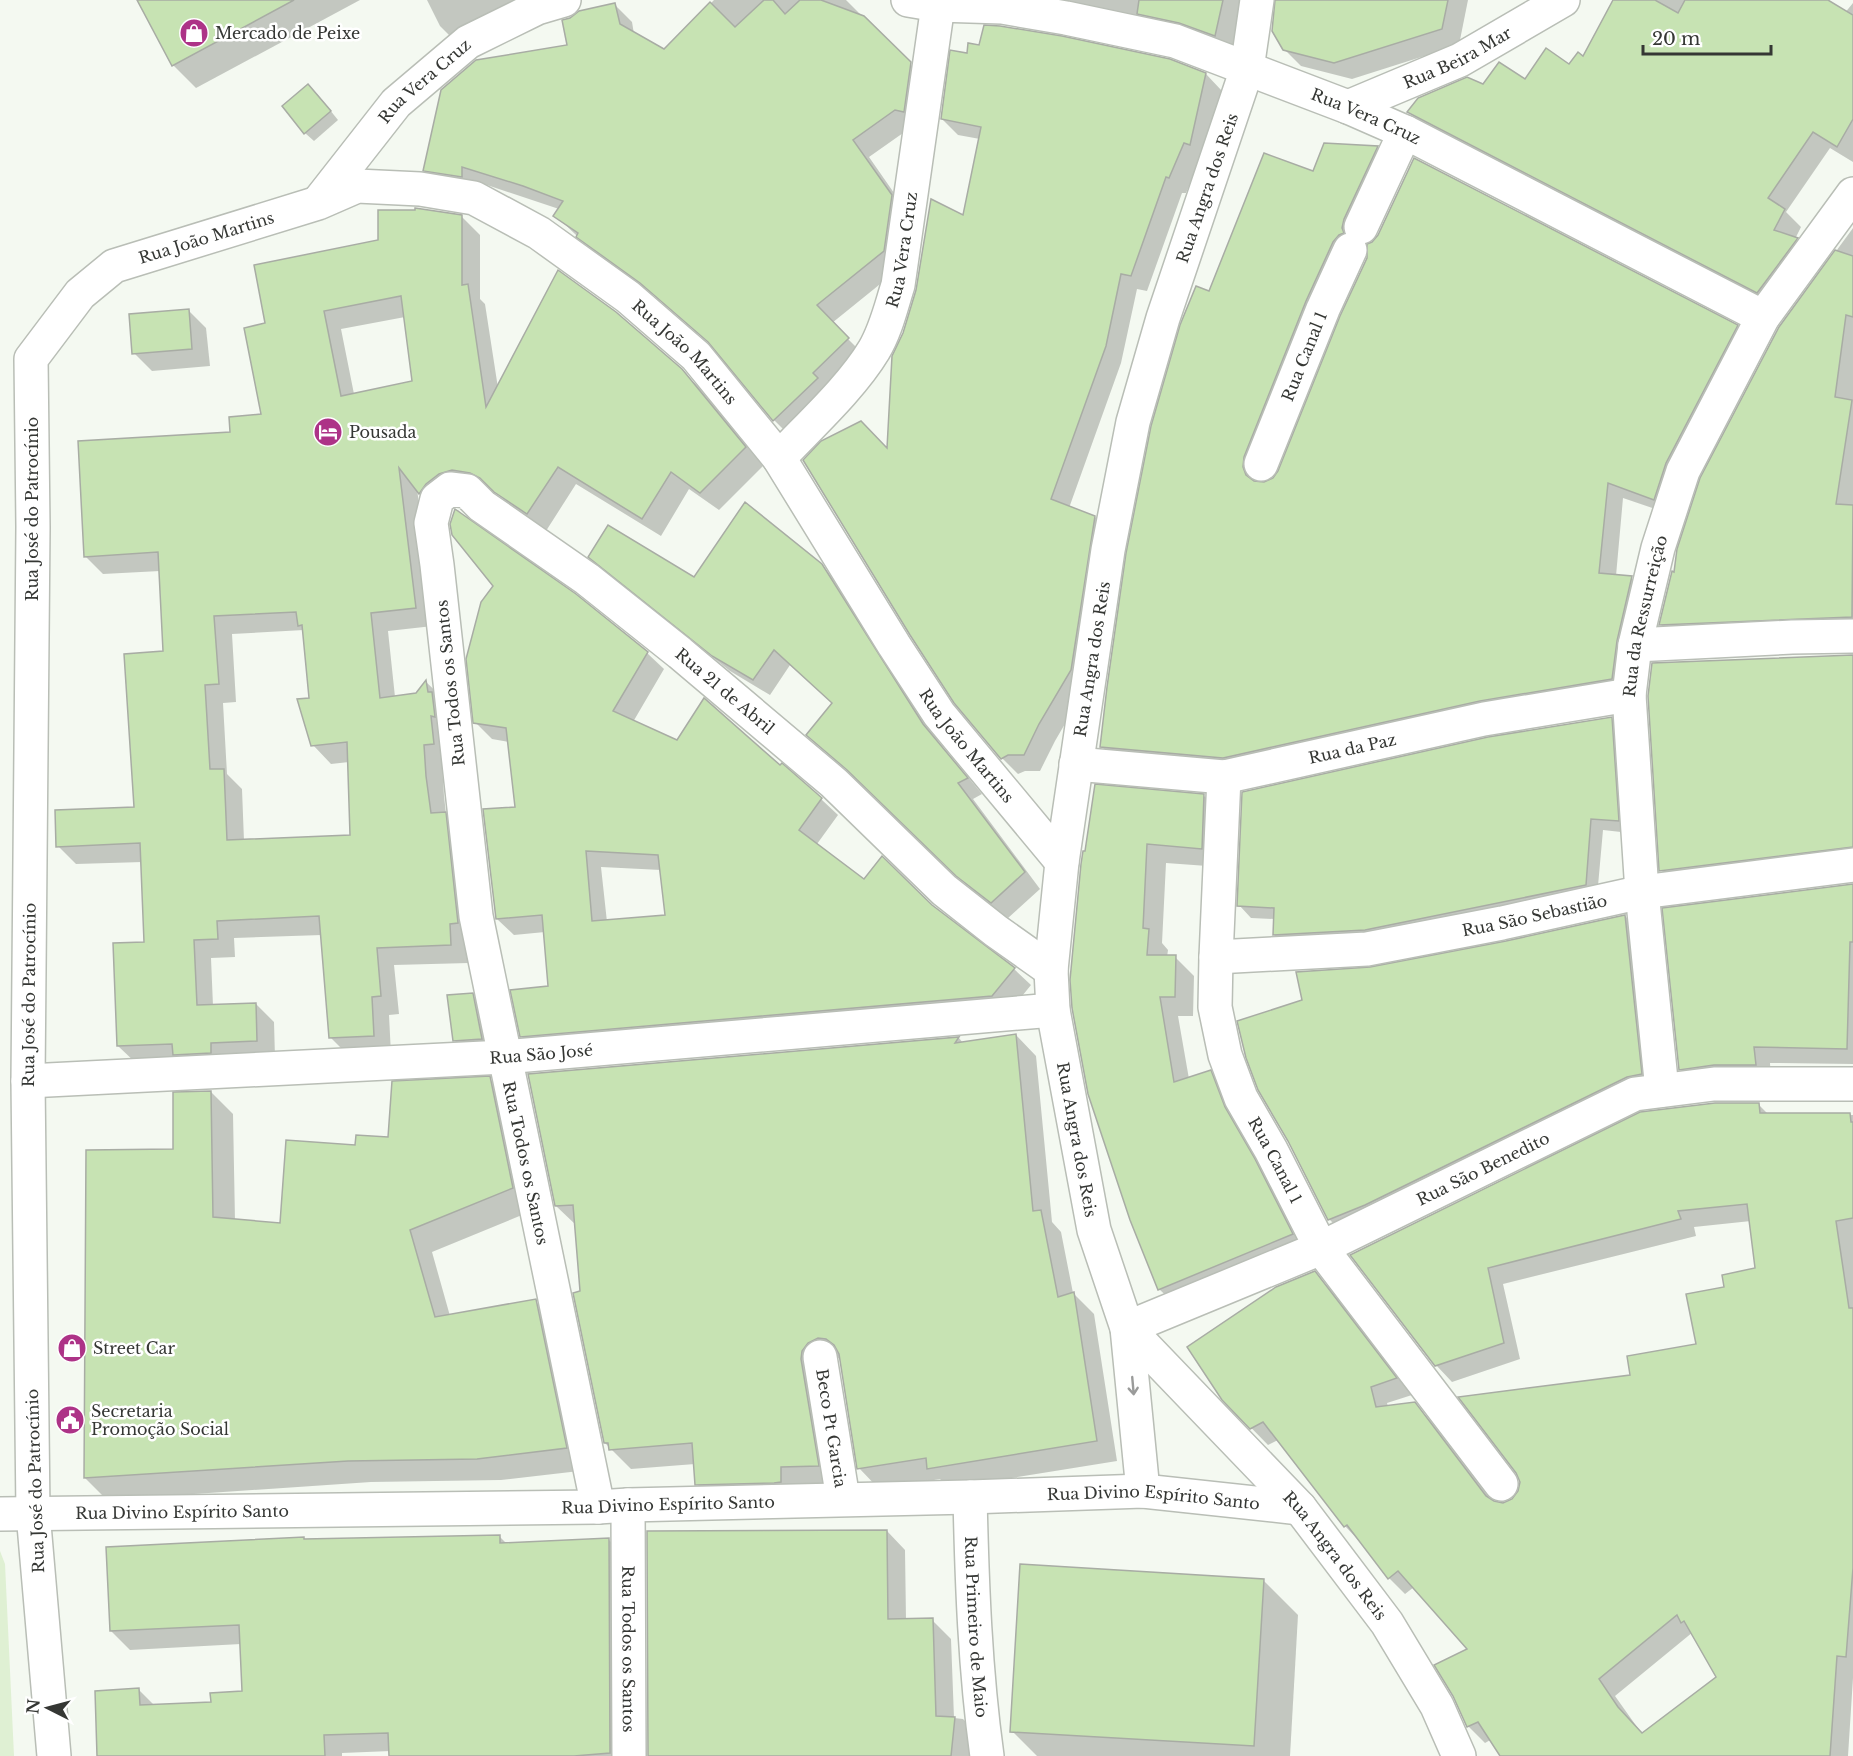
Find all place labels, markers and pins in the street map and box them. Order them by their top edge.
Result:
shop icon: Mercado de Peixe [178,17,210,49]
place label: Mercado de Peixe [215,23,360,43]
hotel icon: Pousada [312,416,344,448]
place label: Pousada [349,422,417,442]
shop icon: Street Car [56,1332,88,1364]
place label: Street Car [93,1338,175,1358]
place label: Secretaria Promoção Social [91,1401,229,1439]
public building icon: Secretaria Promoção Social [54,1404,86,1436]

